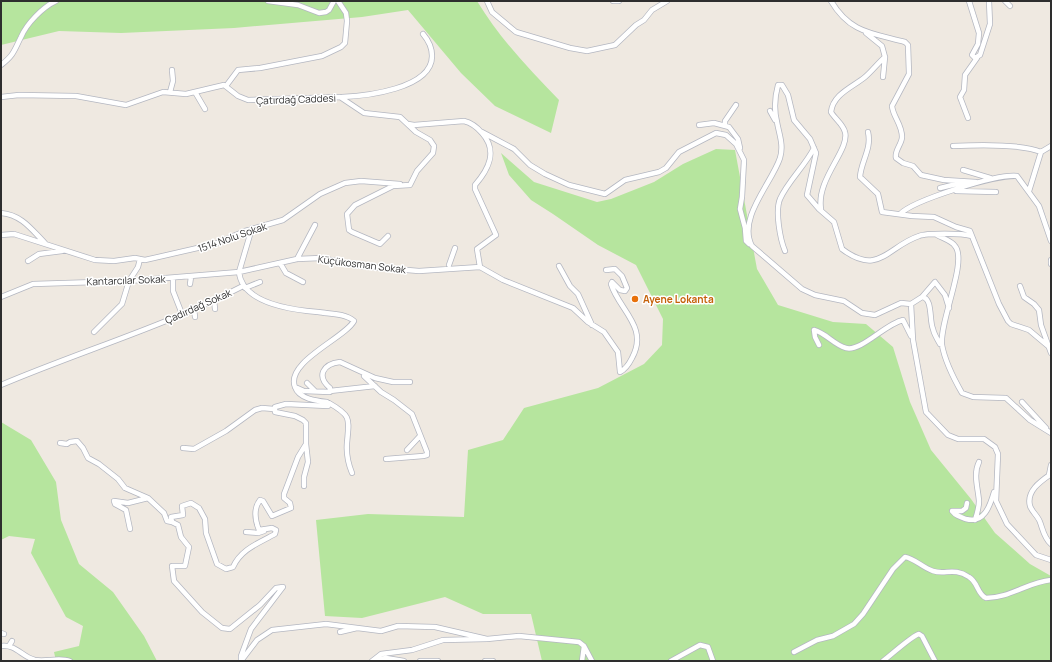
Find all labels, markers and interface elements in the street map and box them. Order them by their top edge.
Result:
street label: Çatırdağ Caddesi [256,91,336,107]
street label: 1514 Nolu Sokak [196,218,269,255]
street label: Küçükosman Sokak [317,252,408,276]
street label: Kantarcılar Sokak [86,272,167,288]
street label: Çadırdağ Sokak [163,285,234,327]
place label: Ayene Lokanta [643,292,714,306]
marker: Ayene Lokanta [630,294,640,304]

